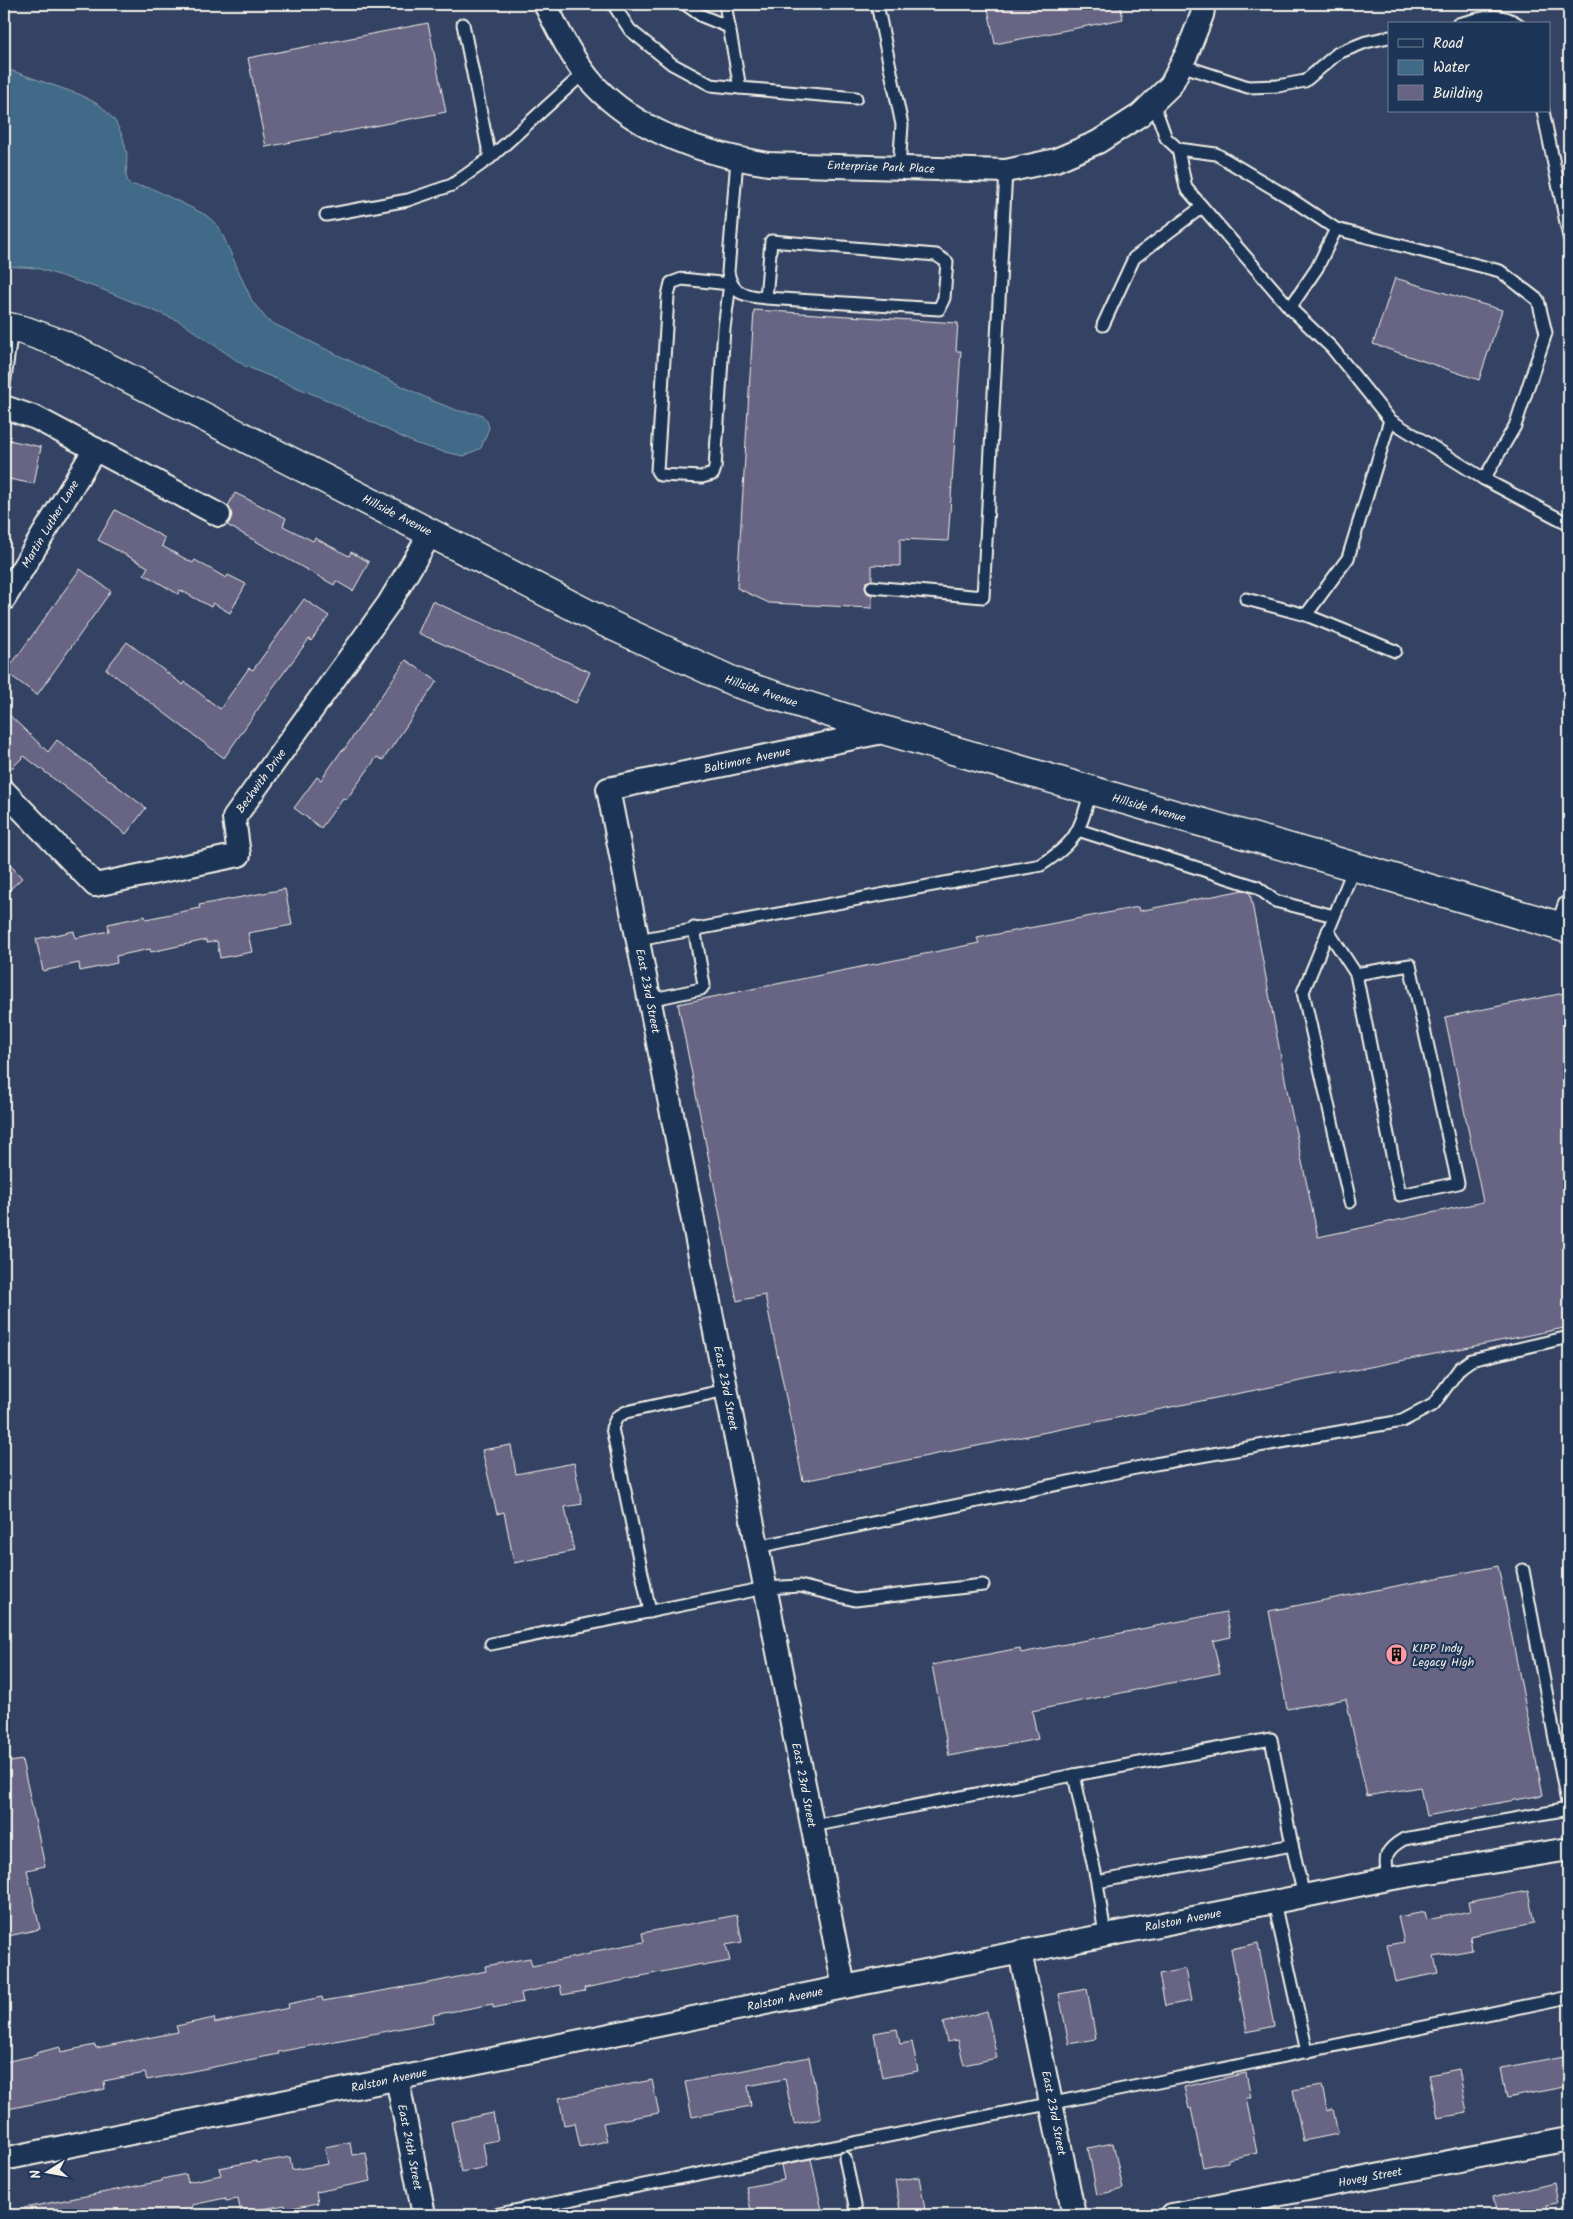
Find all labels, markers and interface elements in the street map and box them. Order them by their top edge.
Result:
legend [1388,22,1550,112]
text: Road [1433,32,1464,56]
text: Water [1433,56,1470,80]
text: Building [1433,82,1483,106]
street label: Enterprise Park Place [827,156,936,179]
street label: Martin Luther Lane [17,476,84,572]
street label: Hillside Avenue [358,490,436,541]
street label: Hillside Avenue [722,670,801,713]
street label: Baltimore Avenue [702,742,793,779]
street label: Beckwith Drive [231,745,292,818]
street label: Hillside Avenue [1110,789,1189,828]
street label: East 23rd Street [630,947,665,1036]
street label: East 23rd Street [708,1344,743,1433]
place label: KIPP Indy Legacy High [1412,1639,1474,1672]
building icon: KIPP Indy Legacy High [1384,1643,1408,1667]
street label: East 23rd Street [786,1741,821,1830]
street label: Ralston Avenue [1143,1904,1223,1937]
street label: Ralston Avenue [745,1982,825,2017]
street label: Ralston Avenue [349,2063,429,2098]
street label: East 23rd Street [1036,2069,1071,2158]
street label: East 24th Street [392,2103,427,2192]
north arrow [22,2146,72,2196]
street label: Hovey Street [1336,2162,1404,2193]
text: N [25,2168,48,2181]

